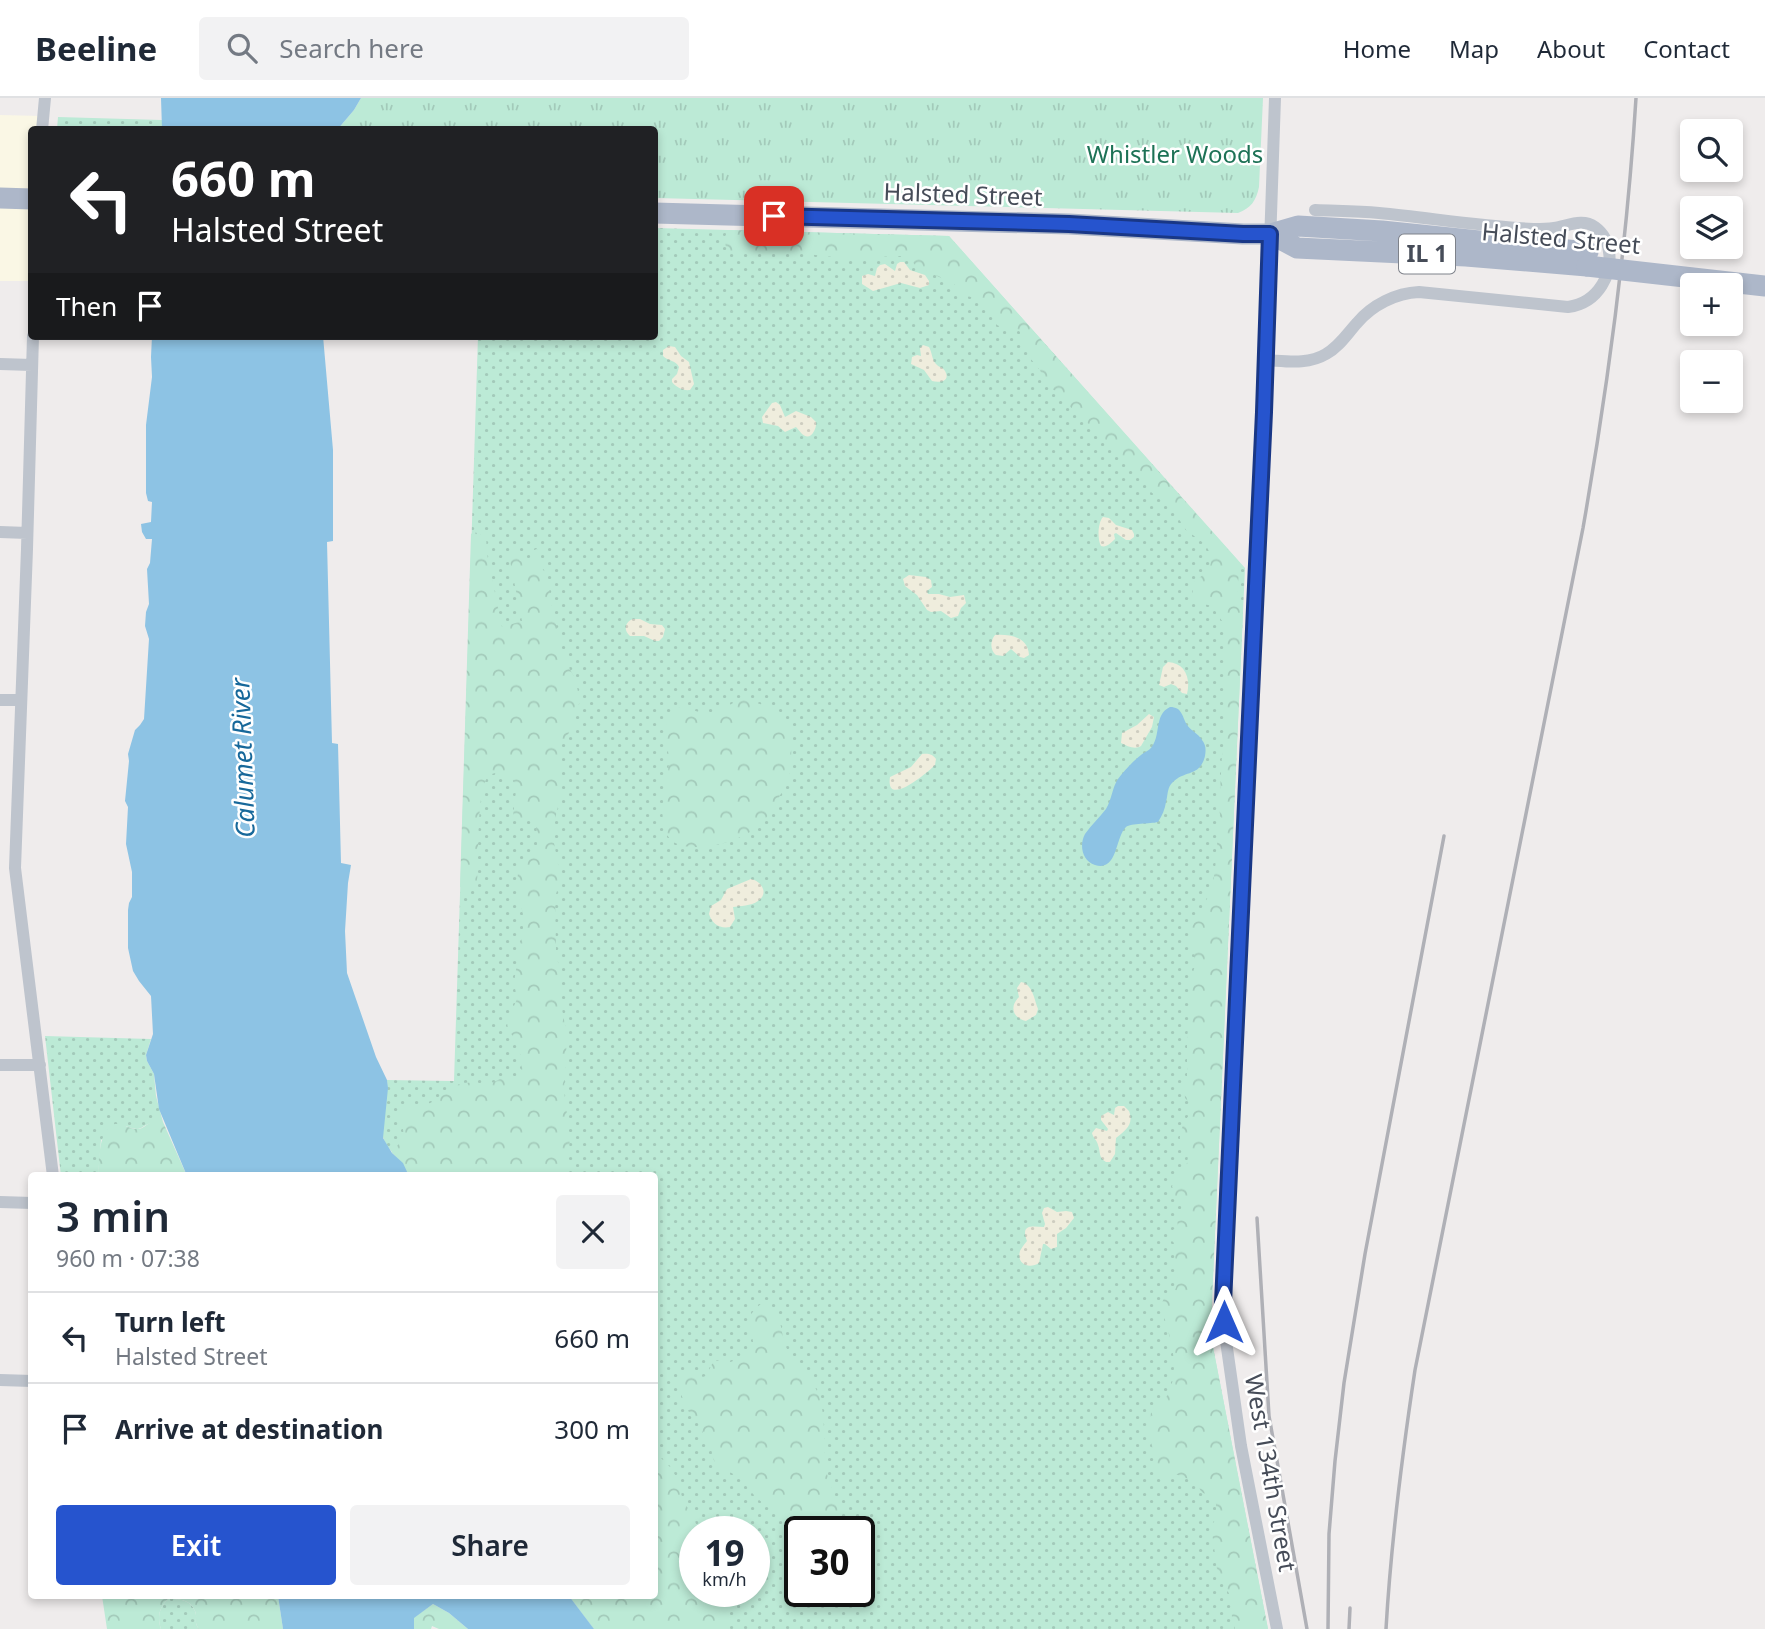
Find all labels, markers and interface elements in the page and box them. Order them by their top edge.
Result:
search box [199,17,689,80]
text: Beeline [35,26,157,71]
icon: search [223,29,261,67]
text: Search here [279,30,424,66]
text: Home [1343,32,1411,65]
text: Map [1449,32,1499,65]
text: About [1537,32,1605,65]
text: Contact [1643,32,1730,65]
map controls [1680,119,1743,413]
button: search [1680,119,1743,182]
park label: Whistler Woods [1087,137,1263,170]
text: 660 m [171,145,316,211]
icon: left [56,154,147,245]
street label: Halsted Street [883,174,1043,213]
pin [744,186,804,246]
button: layers [1680,196,1743,259]
icon: arrive [755,197,793,235]
text: Halsted Street [171,208,383,251]
street label: Halsted Street [1480,214,1642,261]
road number: IL 1 [1399,234,1455,274]
button: + [1680,273,1743,336]
icon: arrive [131,287,169,325]
text: Then [56,288,117,324]
button: − [1680,350,1743,413]
water label: Calumet River [221,676,263,839]
text: 3 min [56,1187,170,1244]
button: close [556,1195,630,1269]
text: 960 m · 07:38 [56,1242,200,1274]
position arrow [1187,1285,1261,1359]
text: Turn left [115,1304,226,1340]
icon: left [56,1319,94,1357]
text: 660 m [554,1320,630,1356]
text: Halsted Street [115,1340,268,1372]
street label: West 134th Street [1238,1372,1305,1574]
icon: arrive [56,1410,94,1448]
text: Arrive at destination [115,1411,384,1447]
text: 300 m [554,1411,630,1447]
button: Exit [56,1505,336,1585]
button: Share [350,1505,630,1585]
speed limit sign: 30 [784,1516,875,1607]
text: 19 [704,1529,745,1576]
text: km/h [702,1567,747,1591]

